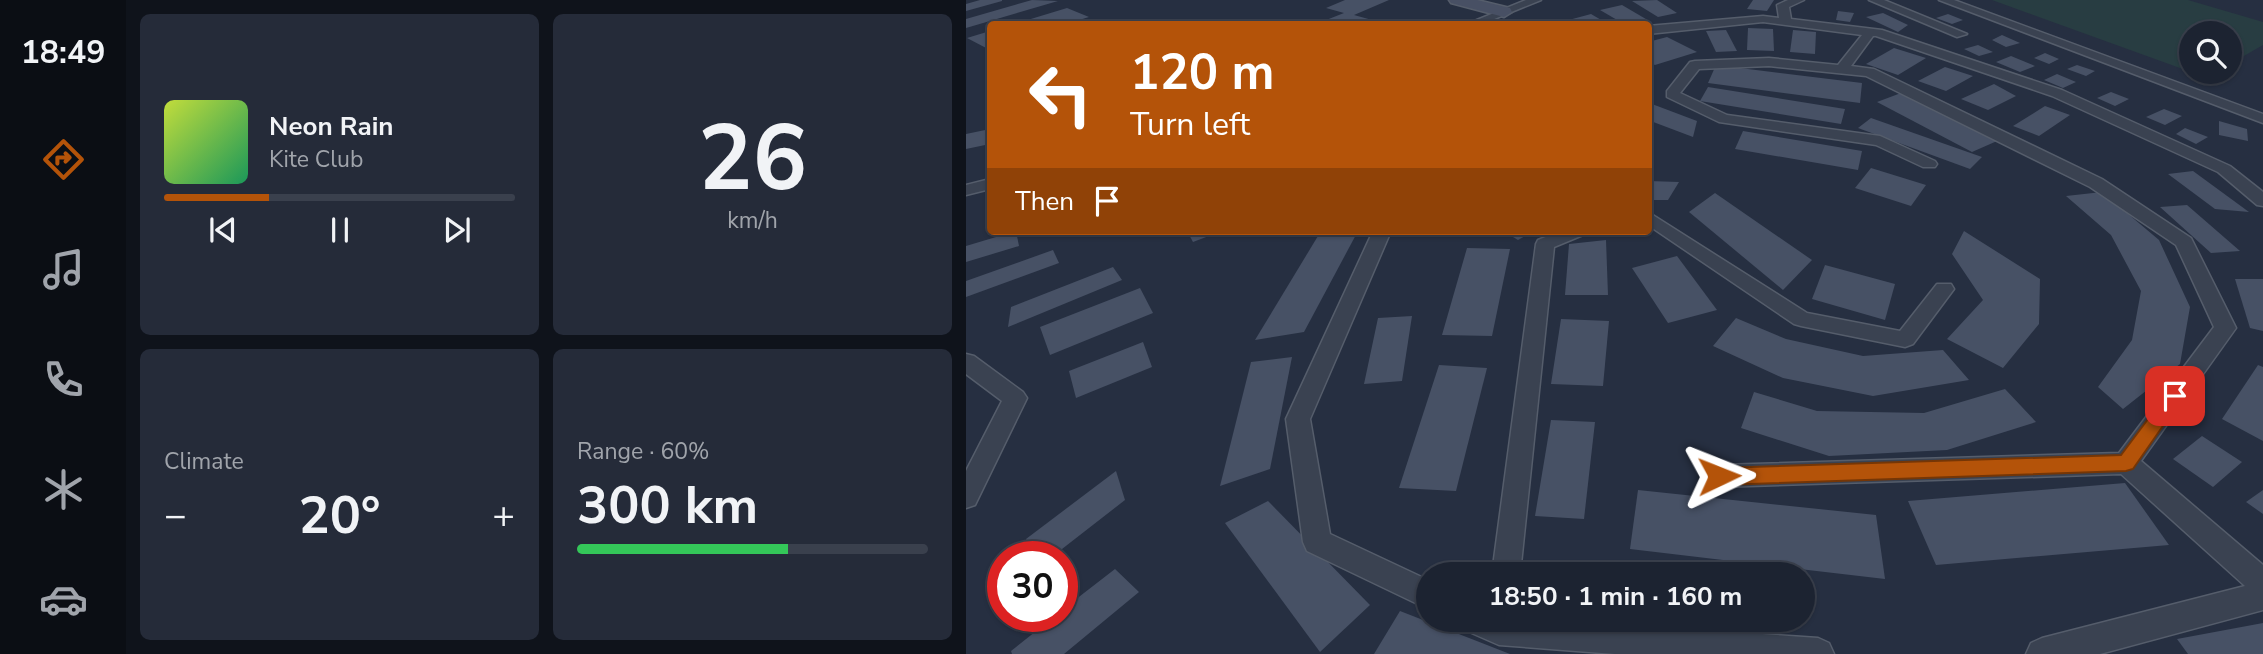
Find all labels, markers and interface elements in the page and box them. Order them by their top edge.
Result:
map controls [2179,21,2242,84]
button: search [2179,21,2242,84]
text: 18:49 [21,31,105,74]
text: 120 m [1130,39,1274,106]
icon: left [1015,49,1106,140]
text: 26 [698,97,807,221]
text: Turn left [1130,103,1250,146]
text: Neon Rain [269,109,394,144]
icon: directions [39,135,88,184]
text: Kite Club [269,144,363,175]
icon: arrive [1088,182,1126,220]
text: Then [1015,184,1074,219]
text: km/h [727,205,778,236]
icon: previous [204,211,242,249]
icon: pause [321,211,359,249]
icon: next [438,211,476,249]
icon: music [39,245,88,294]
icon: phone [39,355,88,404]
pin [2145,366,2205,426]
icon: arrive [2156,377,2194,415]
text: Range · 60% [577,436,709,467]
position arrow [1682,439,1756,513]
text: Climate [164,446,244,477]
icon: climate [39,465,88,514]
text: 300 km [577,470,758,541]
text: 20° [298,480,381,551]
text: − [164,490,187,541]
text: + [492,490,515,541]
speed limit sign: 30 [987,541,1078,632]
icon: car [39,575,88,624]
text: 18:50 · 1 min · 160 m [1489,579,1742,614]

